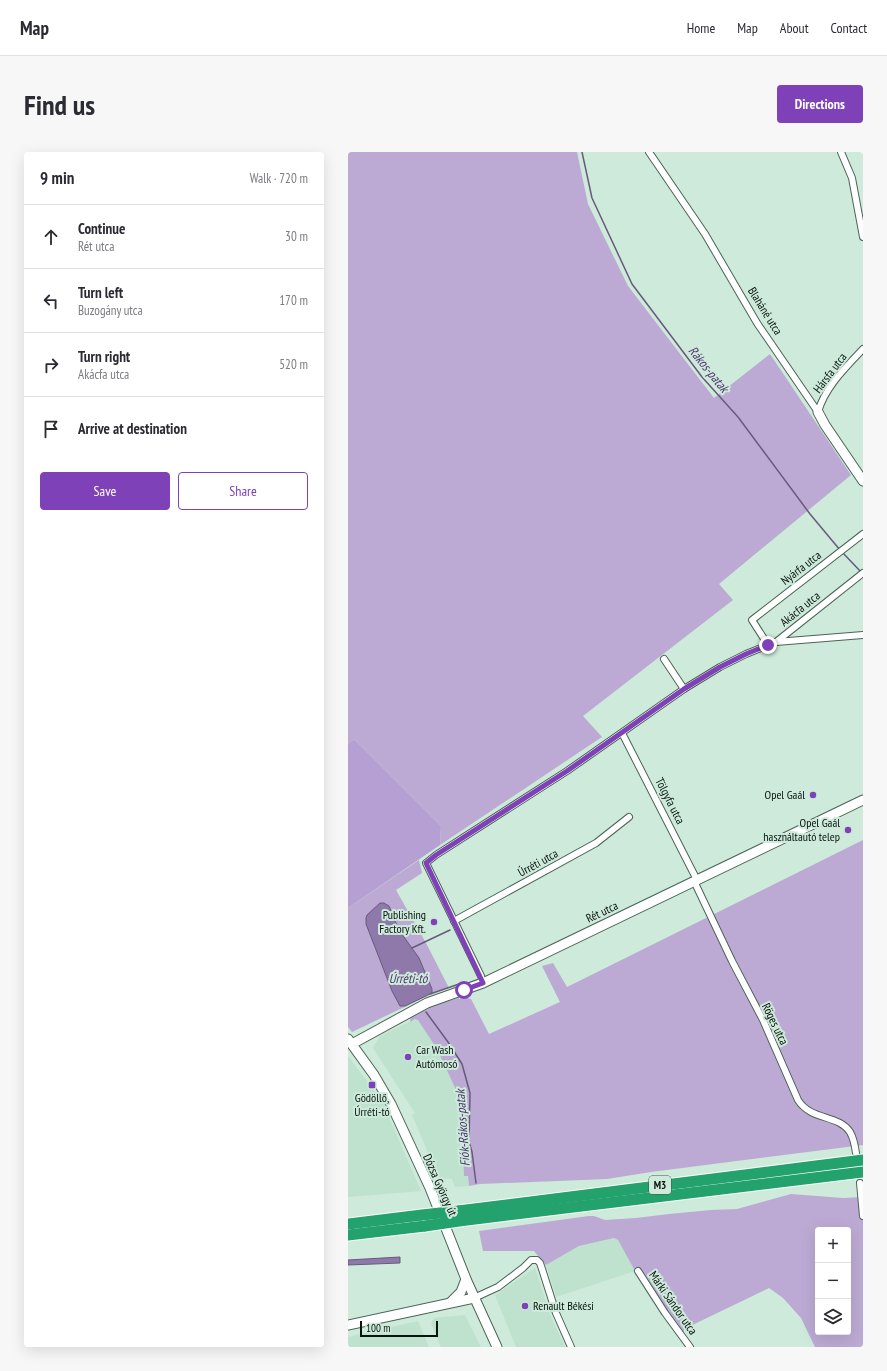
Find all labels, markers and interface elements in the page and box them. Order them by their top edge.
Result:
text: Map [20,16,49,40]
text: Home [687,19,715,37]
text: Map [737,19,758,37]
text: About [780,19,809,37]
text: Contact [831,19,867,37]
button: Directions [777,85,863,123]
text: Find us [24,86,95,123]
text: 9 min [40,167,74,189]
text: Walk · 720 m [250,170,308,187]
text: Continue [78,219,125,238]
icon: ahead [40,226,62,248]
text: 30 m [285,228,308,245]
text: Rét utca [78,238,114,255]
text: Turn left [78,283,123,302]
street label: Blaháné utca [745,284,786,338]
icon: left [40,290,62,312]
text: 170 m [279,292,308,309]
text: Buzogány utca [78,302,143,319]
water label: Rákos-patak [685,343,734,397]
text: Turn right [78,347,130,366]
street label: Hársfa utca [810,349,850,396]
icon: right [40,354,62,376]
text: 520 m [279,356,308,373]
text: Akácfa utca [78,366,129,383]
icon: arrive [40,418,62,440]
text: Arrive at destination [78,419,187,438]
button: Save [40,472,170,510]
button: Share [178,472,308,510]
street label: Nyárfa utca [778,547,824,588]
street label: Akácfa utca [777,588,823,629]
route end [759,636,777,654]
street label: Tölgyfa utca [652,775,689,827]
place label: Opel Gaál [765,787,805,802]
marker: Opel Gaál [808,790,818,800]
place label: Opel Gaál használtautó telep [763,815,840,844]
marker: Opel Gaál használtautó telep [843,825,853,835]
street label: Úrréti utca [515,845,561,880]
street label: Rét utca [583,898,620,925]
place label: Publishing Factory Kft. [379,907,426,936]
marker: Publishing Factory Kft. [429,917,439,927]
water label: Úrréti-tó [389,970,429,987]
route start [455,981,473,999]
street label: Röges utca [759,1000,792,1047]
place label: Car Wash Autómosó [416,1042,458,1071]
marker: Car Wash Autómosó [403,1052,413,1062]
marker: Gödöllő, Úrréti-tó [367,1080,377,1090]
water label: Fiók-Rákos-patak [451,1087,474,1167]
place label: Gödöllő, Úrréti-tó [354,1090,390,1119]
street label: Dózsa György út [420,1151,461,1219]
road number: M3 [649,1176,671,1194]
map controls [815,1227,851,1335]
button: + [815,1227,851,1263]
button: − [815,1263,851,1299]
street label: Márki Sándor utca [646,1268,701,1338]
place label: Renault Békési [533,1298,594,1313]
button: layers [815,1299,851,1335]
marker: Renault Békési [520,1301,530,1311]
scale bar [360,1319,438,1338]
text: 100 m [366,1321,390,1335]

